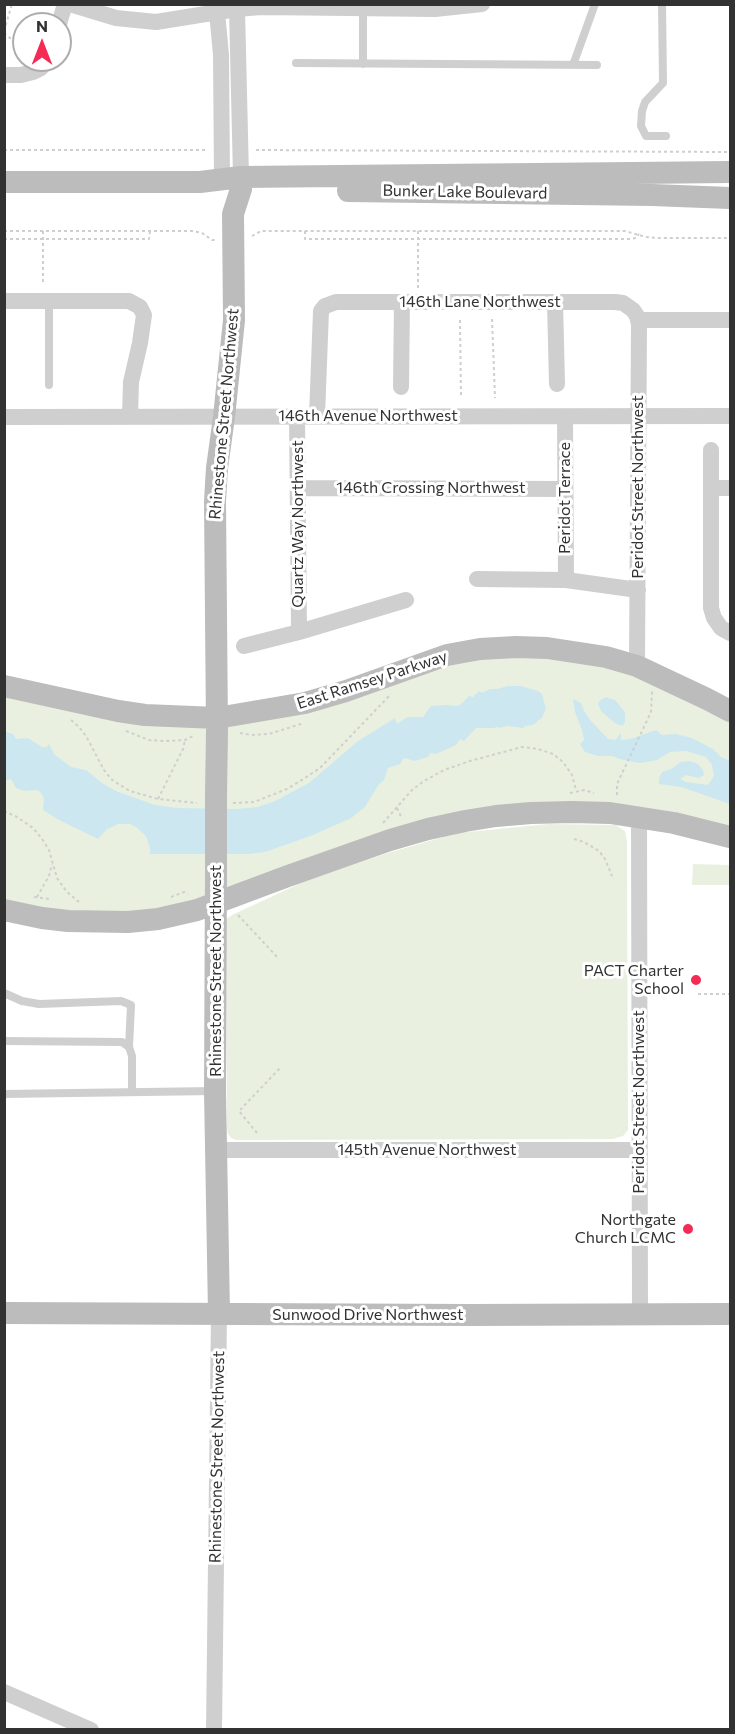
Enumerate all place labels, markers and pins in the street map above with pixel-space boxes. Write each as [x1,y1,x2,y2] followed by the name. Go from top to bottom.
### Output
[584,961,684,999] place label: PACT Charter School
[689,973,703,987] marker: PACT Charter School
[575,1210,676,1248] place label: Northgate Church LCMC
[681,1222,695,1236] marker: Northgate Church LCMC

